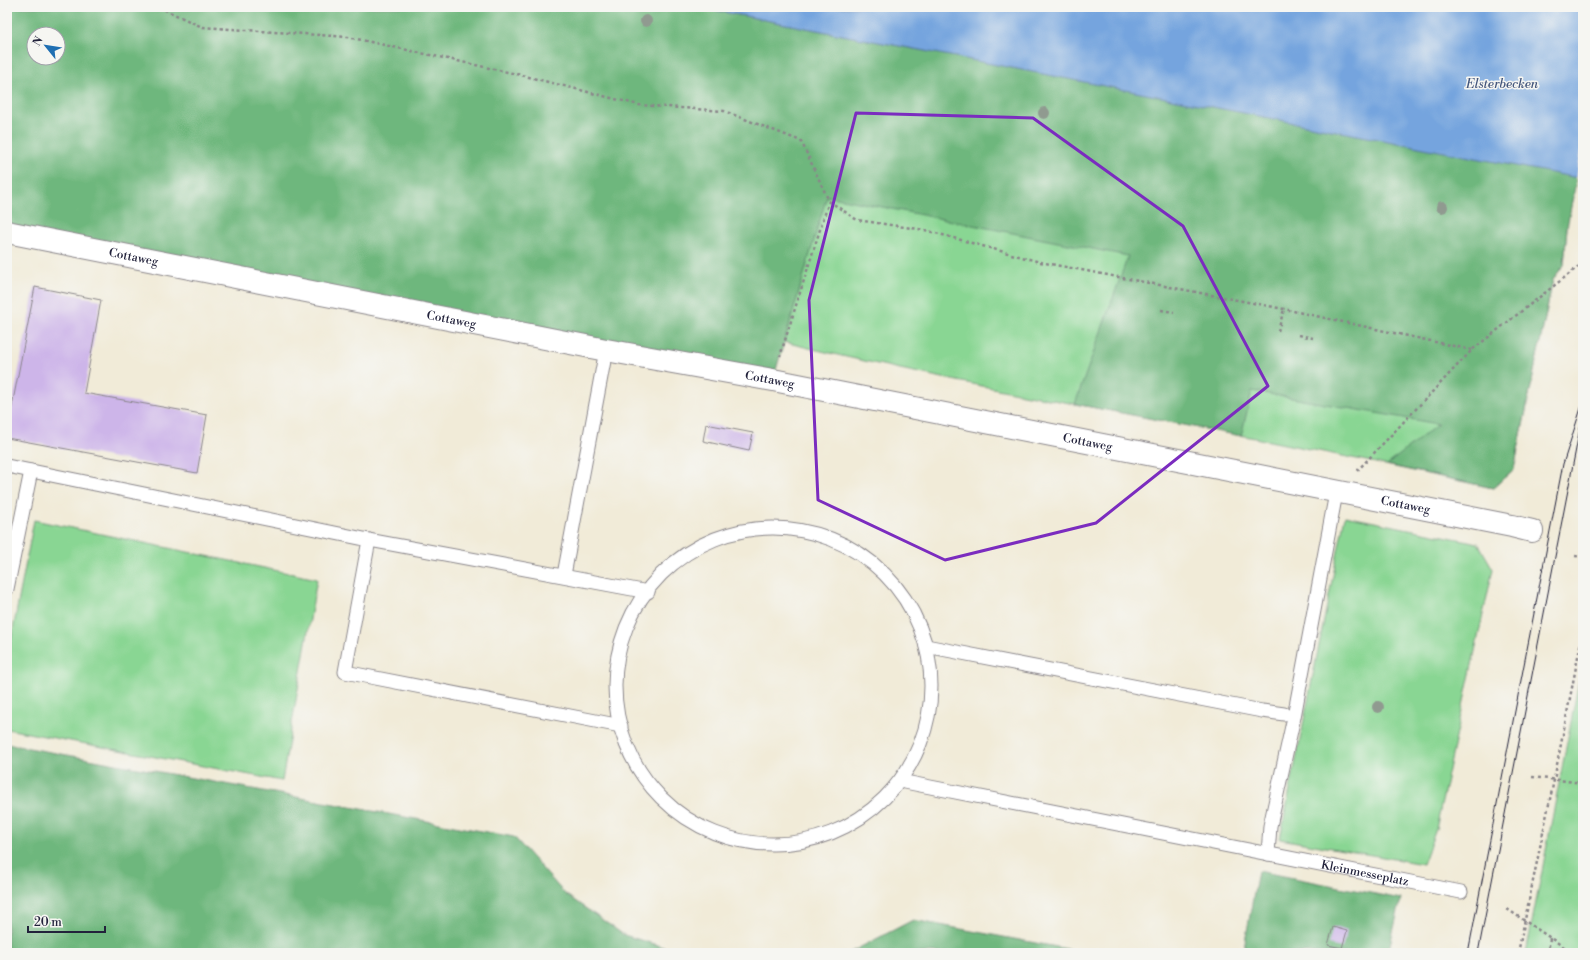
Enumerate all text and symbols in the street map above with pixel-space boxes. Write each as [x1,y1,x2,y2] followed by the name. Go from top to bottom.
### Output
[26,26,66,66] north arrow
[30,34,47,49] text: N
[1465,76,1539,92] water label: Elsterbecken
[108,245,160,269] street label: Cottaweg
[425,307,478,332] street label: Cottaweg
[744,368,797,392] street label: Cottaweg
[1062,430,1115,455] street label: Cottaweg
[1380,493,1432,517] street label: Cottaweg
[1320,857,1410,889] street label: Kleinmesseplatz
[28,908,105,934] scale bar
[34,915,62,930] text: 20 m

